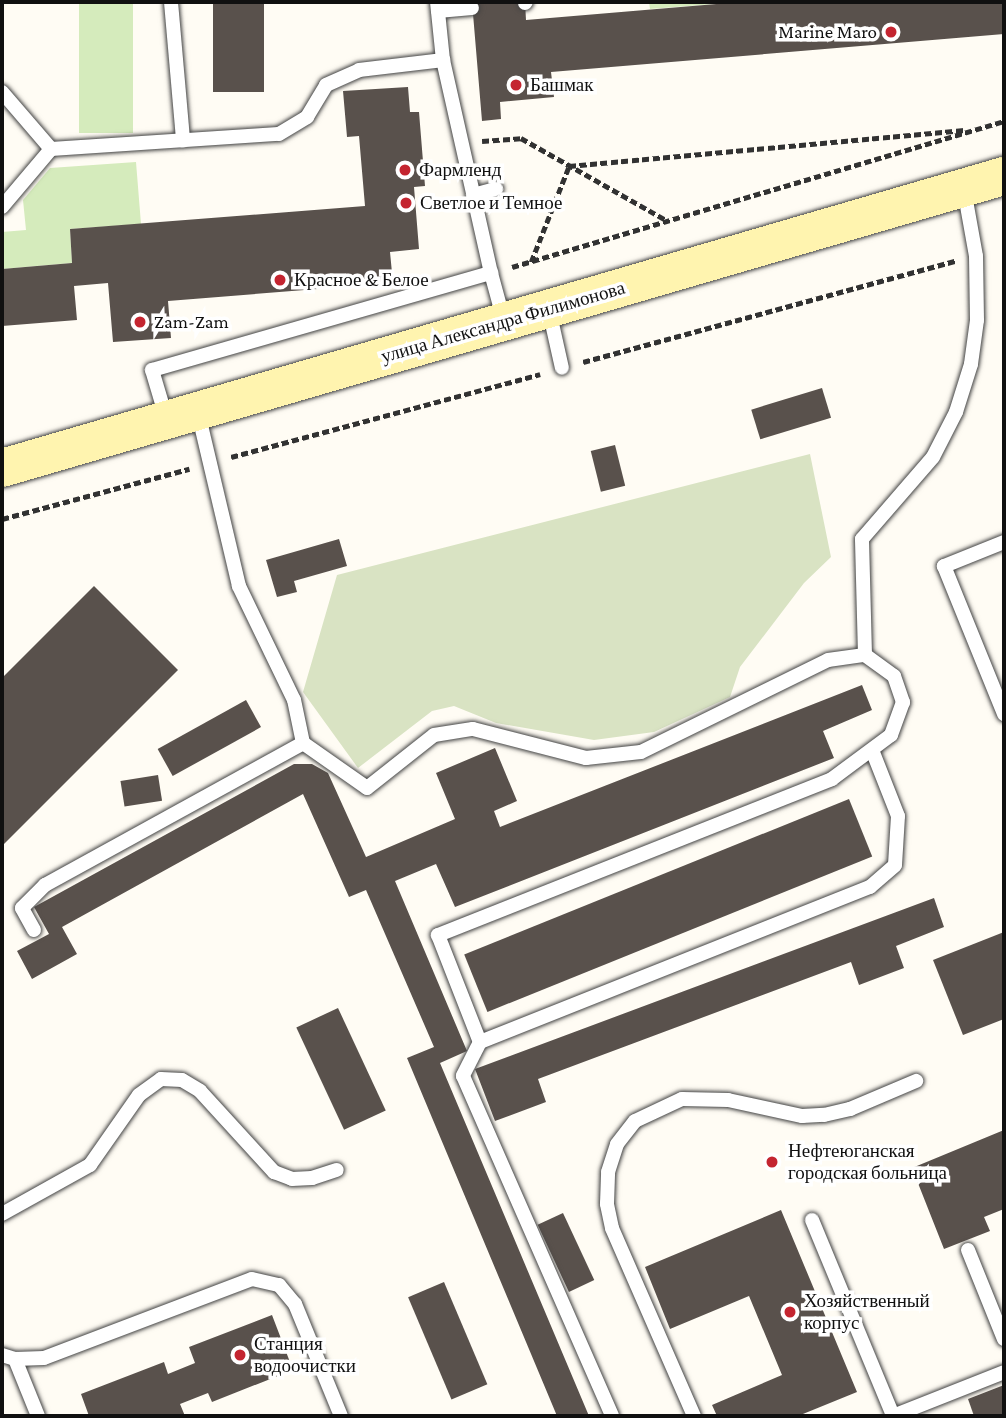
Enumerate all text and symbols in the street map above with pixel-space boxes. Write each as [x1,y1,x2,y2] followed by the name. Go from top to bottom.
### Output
[778,21,877,43] place label: Marine Maro
[883,24,899,40] marker: Marine Maro
[530,74,594,96] place label: Башмак
[508,77,524,93] marker: Башмак
[419,159,501,181] place label: Фармленд
[397,162,413,178] marker: Фармленд
[420,192,562,214] place label: Светлое и Темное
[398,195,414,211] marker: Светлое и Темное
[294,269,429,291] place label: Красное & Белое
[272,272,288,288] marker: Красное & Белое
[379,276,627,368] street label: улица Александра Филимонова
[154,311,229,333] place label: Zam-Zam
[132,314,148,330] marker: Zam-Zam
[788,1140,947,1184] place label: Нефтеюганская городская больница
[762,1152,782,1172] marker: Нефтеюганская городская больница
[804,1290,930,1334] place label: Хозяйственный корпус
[782,1304,798,1320] marker: Хозяйственный корпус
[254,1333,356,1377] place label: Станция водоочистки
[232,1347,248,1363] marker: Станция водоочистки

